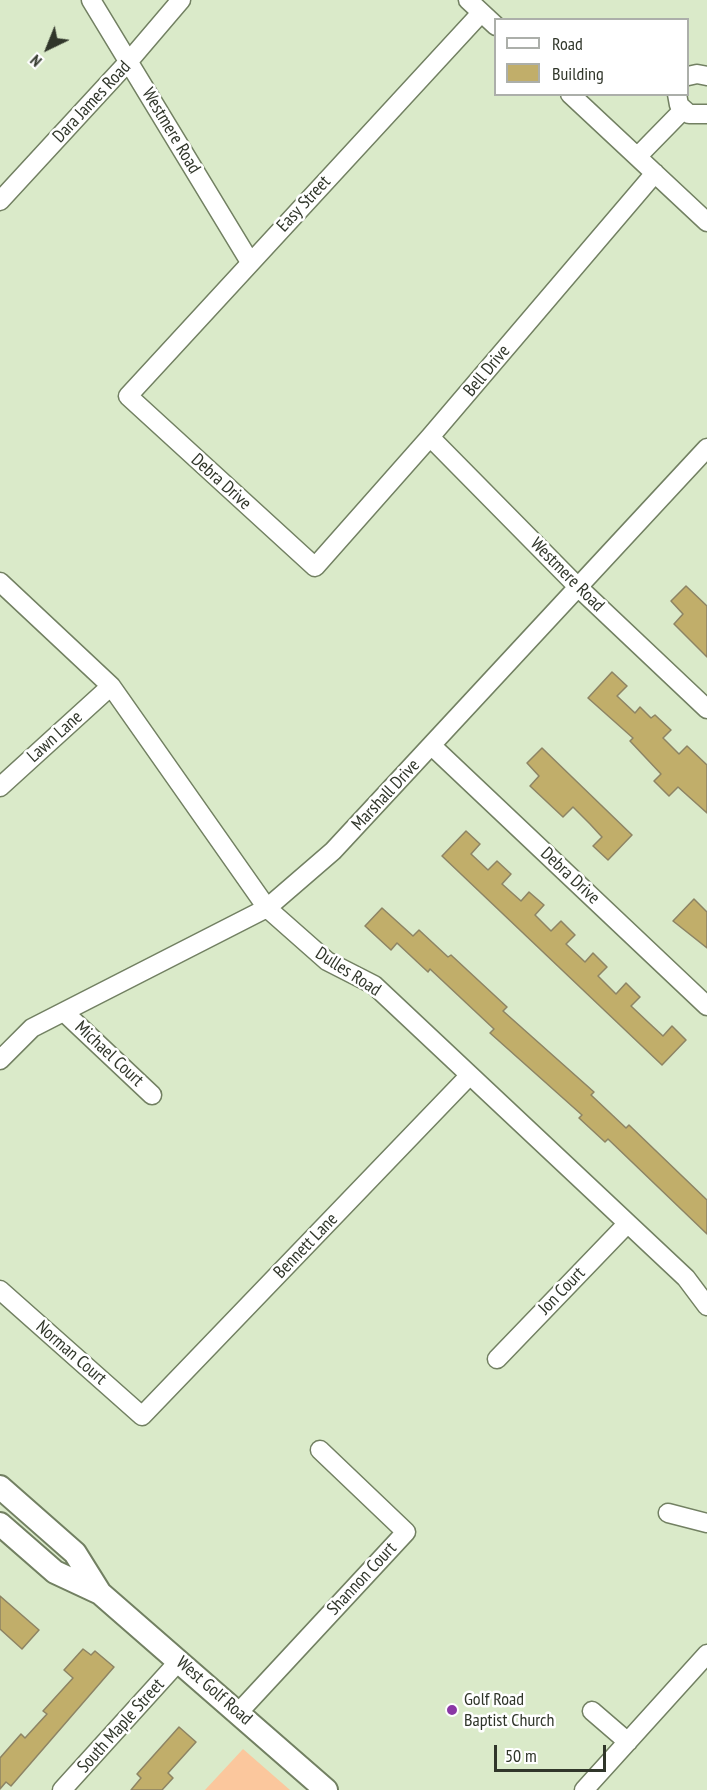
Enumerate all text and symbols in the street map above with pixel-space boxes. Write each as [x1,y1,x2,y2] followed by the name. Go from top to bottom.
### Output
[18,18,78,78] north arrow
[494,18,689,96] legend
[552,32,583,55] text: Road
[26,51,46,71] text: N
[49,57,135,147] street label: Dara James Road
[552,62,604,85] text: Building
[137,84,205,178] street label: Westmere Road
[273,171,335,237] street label: Easy Street
[459,341,515,401] street label: Bell Drive
[187,449,255,515] street label: Debra Drive
[525,533,609,617] street label: Westmere Road
[23,707,87,767] street label: Lawn Lane
[348,755,424,835] street label: Marshall Drive
[536,843,604,909] street label: Debra Drive
[311,943,385,1001] street label: Dulles Road
[70,1017,148,1091] street label: Michael Court
[270,1209,342,1283] street label: Bennett Lane
[534,1263,590,1319] street label: Jon Court
[31,1316,111,1390] street label: Norman Court
[323,1538,401,1620] street label: Shannon Court
[172,1652,256,1730] street label: West Golf Road
[73,1674,169,1778] street label: South Maple Street
[464,1689,554,1732] place label: Golf Road Baptist Church
[445,1703,459,1717] marker: Golf Road Baptist Church
[497,1733,610,1771] scale bar
[505,1744,537,1767] text: 50 m

